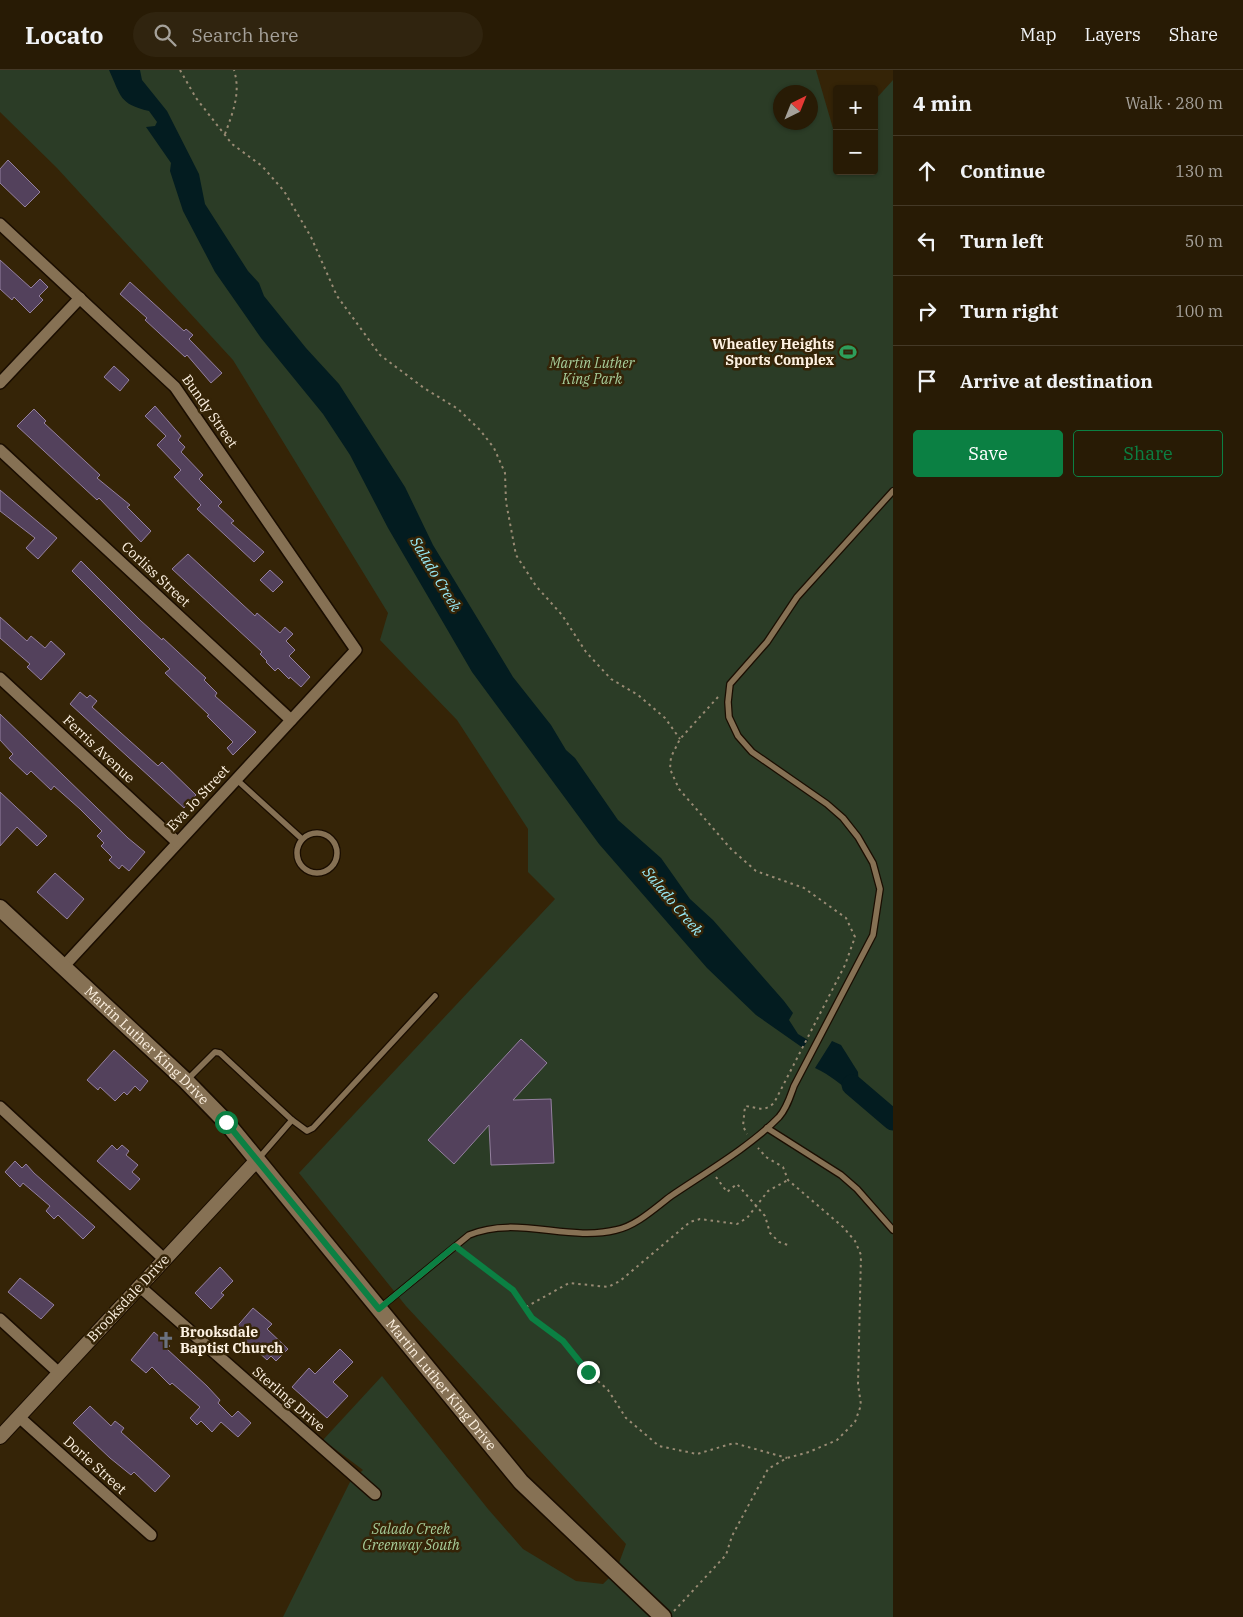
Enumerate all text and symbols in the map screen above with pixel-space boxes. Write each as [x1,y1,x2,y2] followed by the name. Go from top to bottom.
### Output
[133,12,483,57] search box
[25,19,103,51] text: Locato
[151,21,179,49] icon: search
[191,23,299,47] text: Search here
[1020,23,1057,46] text: Map
[1085,23,1141,46] text: Layers
[1169,23,1218,46] text: Share
[773,85,818,130] north arrow
[833,85,878,175] map controls
[833,85,878,130] button: +
[913,89,972,117] text: 4 min
[1125,93,1223,113] text: Walk · 280 m
[833,130,878,175] button: −
[913,157,941,185] icon: ahead
[960,159,1045,183] text: Continue
[1175,161,1223,181] text: 130 m
[913,227,941,255] icon: left
[960,229,1043,253] text: Turn left
[1185,231,1223,251] text: 50 m
[913,297,941,325] icon: right
[960,299,1058,323] text: Turn right
[1175,301,1223,321] text: 100 m
[712,335,835,369] place label: Wheatley Heights Sports Complex
[838,342,858,362] sports icon: Wheatley Heights Sports Complex
[548,354,635,388] park label: Martin Luther King Park
[913,367,941,395] icon: arrive
[960,369,1153,393] text: Arrive at destination
[178,371,242,451] street label: Bundy Street
[913,430,1063,477] button: Save
[1073,430,1223,477] button: Share
[406,532,466,615] water label: Salado Creek
[118,537,194,611] street label: Corliss Street
[59,711,139,787] street label: Ferris Avenue
[163,761,233,835] street label: Eva Jo Street
[638,862,707,939] water label: Salado Creek
[81,982,213,1108] street label: Martin Luther King Drive
[215,1111,238,1134] route start
[83,1251,173,1345] street label: Brooksdale Drive
[382,1315,501,1454] street label: Martin Luther King Drive
[180,1323,283,1357] place label: Brooksdale Baptist Church
[156,1330,176,1350] church icon: Brooksdale Baptist Church
[577,1361,600,1384] route end
[249,1362,329,1436] street label: Sterling Drive
[60,1432,130,1498] street label: Dorie Street
[362,1520,460,1554] park label: Salado Creek Greenway South

